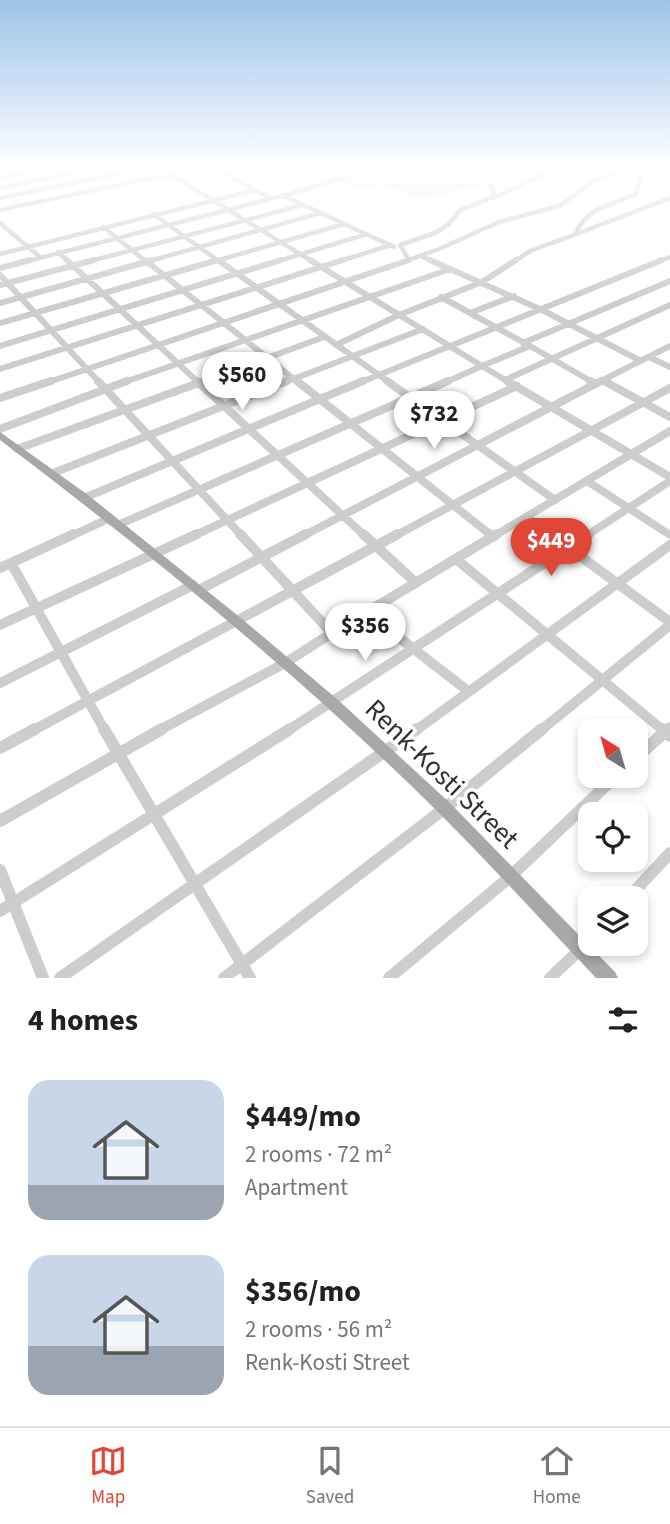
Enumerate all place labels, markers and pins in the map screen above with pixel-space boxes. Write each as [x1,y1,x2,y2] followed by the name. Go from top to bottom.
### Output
[201,352,283,412] pin: $560
[393,392,475,451] pin: $732
[510,518,592,578] pin: $449
[324,604,406,663] pin: $356

